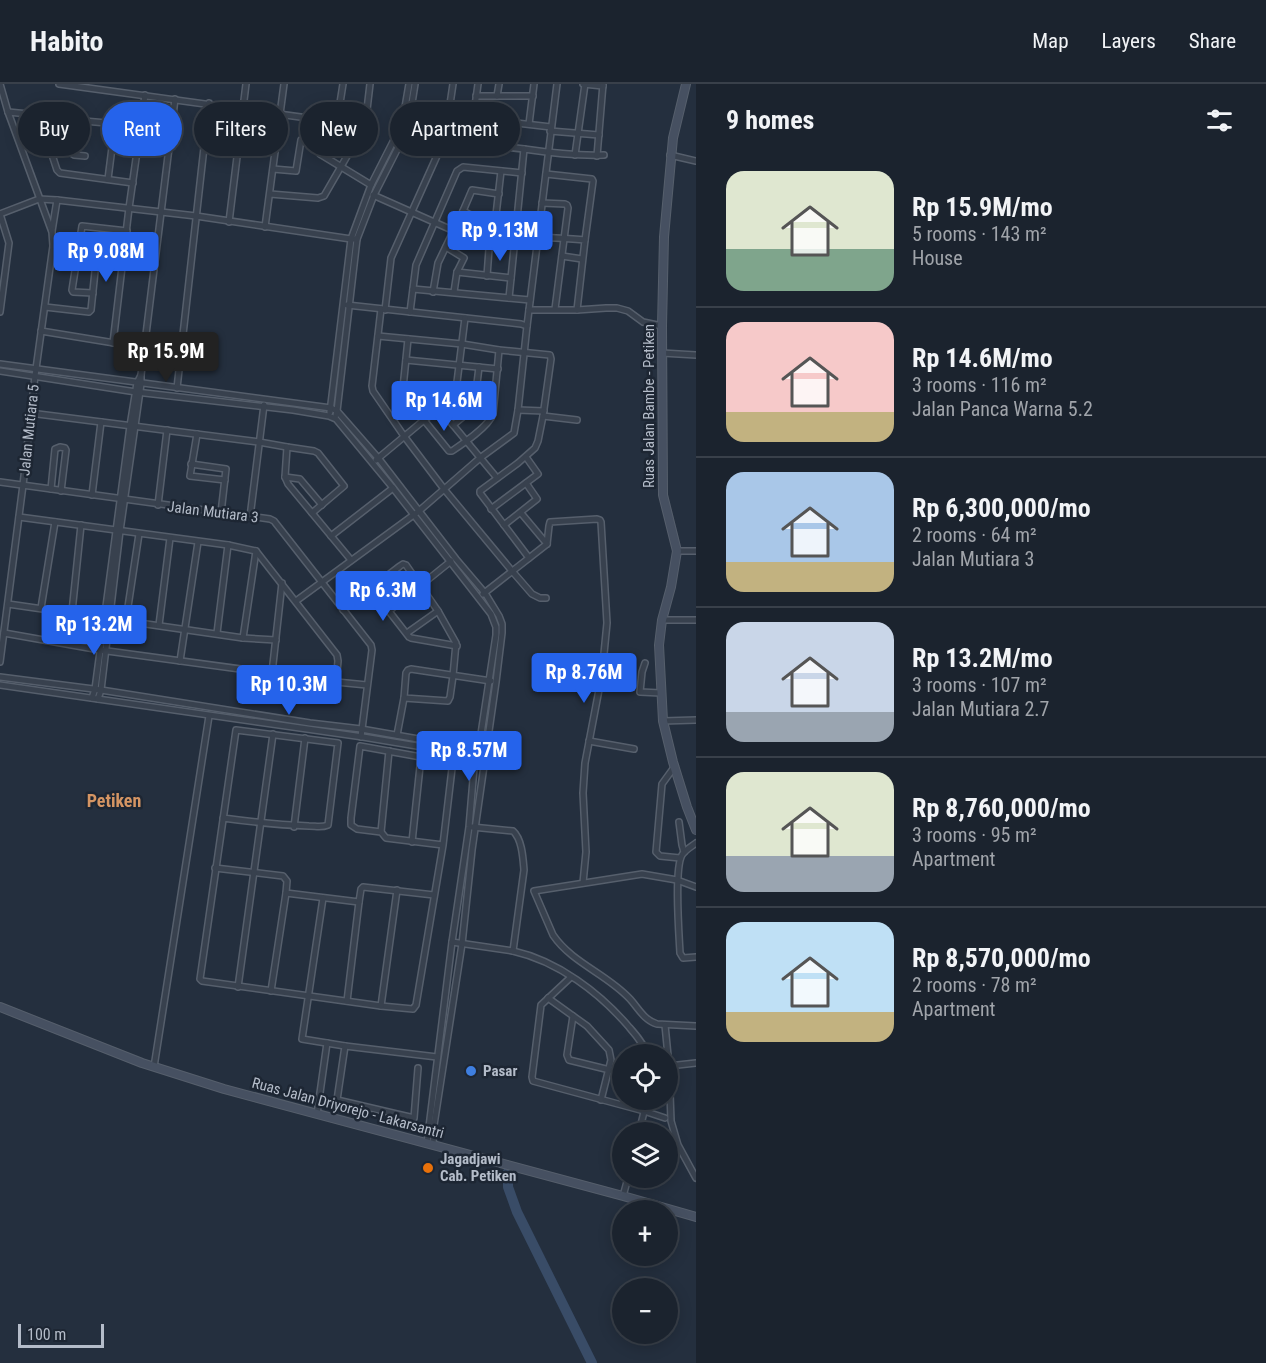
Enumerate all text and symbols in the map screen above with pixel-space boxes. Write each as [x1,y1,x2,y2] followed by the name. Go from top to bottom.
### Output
[30,25,103,58] text: Habito
[1032,29,1069,53] text: Map
[1102,29,1156,53] text: Layers
[1189,29,1236,53] text: Share
[18,102,90,156] chip: Buy
[102,102,182,156] chip: Rent
[194,102,288,156] chip: Filters
[300,102,378,156] chip: New
[390,102,520,156] chip: Apartment
[1203,104,1236,137] icon: filters
[726,105,814,135] text: 9 homes
[912,192,1053,222] text: Rp 15.9M/mo
[774,195,846,267] icon: home
[438,211,562,262] pin: Rp 9.13M
[462,218,538,242] text: Rp 9.13M
[912,222,1047,246] text: 5 rooms · 143 m²
[44,232,168,283] pin: Rp 9.08M
[68,239,144,263] text: Rp 9.08M
[912,246,963,270] text: House
[640,324,658,488] street label: Ruas Jalan Bambe - Petiken
[104,332,228,383] pin: Rp 15.9M
[128,339,204,363] text: Rp 15.9M
[912,343,1053,373] text: Rp 14.6M/mo
[774,346,846,418] icon: home
[912,373,1047,397] text: 3 rooms · 116 m²
[382,381,506,432] pin: Rp 14.6M
[15,383,43,477] street label: Jalan Mutiara 5
[406,388,482,412] text: Rp 14.6M
[912,397,1093,421] text: Jalan Panca Warna 5.2
[912,493,1091,523] text: Rp 6,300,000/mo
[774,496,846,568] icon: home
[166,497,260,527] street label: Jalan Mutiara 3
[912,523,1037,547] text: 2 rooms · 64 m²
[912,547,1034,571] text: Jalan Mutiara 3
[328,571,438,622] pin: Rp 6.3M
[350,578,416,602] text: Rp 6.3M
[32,605,156,656] pin: Rp 13.2M
[56,612,132,636] text: Rp 13.2M
[912,643,1053,673] text: Rp 13.2M/mo
[774,646,846,718] icon: home
[522,653,646,704] pin: Rp 8.76M
[546,660,622,684] text: Rp 8.76M
[227,665,351,716] pin: Rp 10.3M
[251,672,327,696] text: Rp 10.3M
[912,673,1047,697] text: 3 rooms · 107 m²
[912,697,1049,721] text: Jalan Mutiara 2.7
[407,731,531,782] pin: Rp 8.57M
[431,738,507,762] text: Rp 8.57M
[87,790,141,811] district label: Petiken
[912,793,1091,823] text: Rp 8,760,000/mo
[774,796,846,868] icon: home
[912,823,1037,847] text: 3 rooms · 95 m²
[912,847,996,871] text: Apartment
[912,943,1091,973] text: Rp 8,570,000/mo
[774,946,846,1018] icon: home
[912,973,1037,997] text: 2 rooms · 78 m²
[912,997,996,1021] text: Apartment
[612,1044,678,1344] map controls
[612,1044,678,1110] button: locate
[483,1062,517,1080] place label: Pasar
[464,1064,478,1078] marker: Pasar
[250,1074,446,1142] street label: Ruas Jalan Driyorejo - Lakarsantri
[612,1122,678,1188] button: layers
[440,1150,516,1185] place label: Jagadjawi Cab. Petiken
[421,1161,435,1175] marker: Jagadjawi Cab. Petiken
[612,1200,678,1266] button: +
[612,1278,678,1344] button: −
[18,1321,104,1348] scale bar
[27,1325,66,1344] text: 100 m

